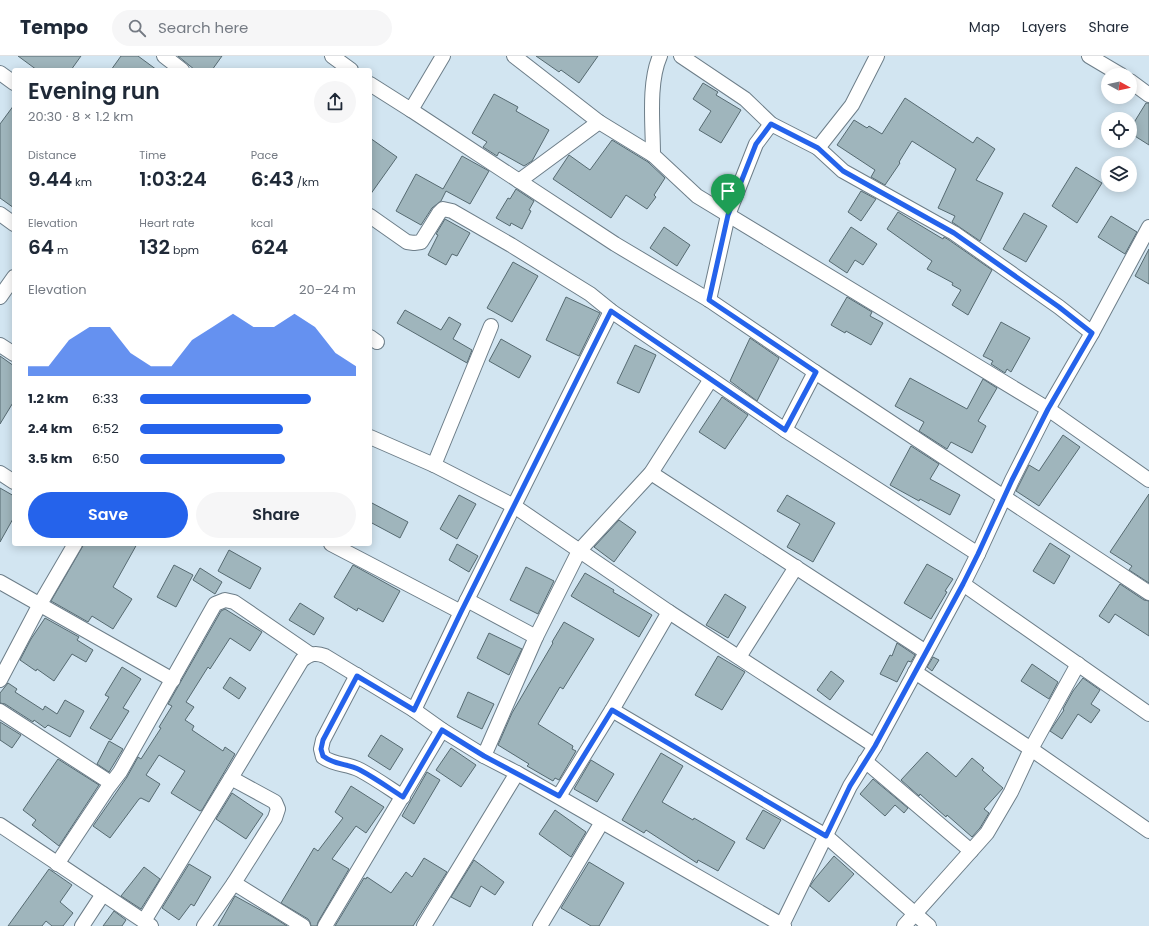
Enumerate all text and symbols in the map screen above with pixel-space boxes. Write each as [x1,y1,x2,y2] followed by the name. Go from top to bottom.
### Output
[112,10,392,46] search box
[20,14,88,41] text: Tempo
[126,17,148,39] icon: search
[158,17,248,38] text: Search here
[969,17,1000,37] text: Map
[1022,17,1066,37] text: Layers
[1088,17,1129,37] text: Share
[1101,68,1137,104] north arrow
[1101,68,1137,192] map controls
[28,76,160,107] text: Evening run
[314,81,356,123] button: share
[28,107,133,126] text: 20:30 · 8 × 1.2 km
[1101,112,1137,148] button: locate
[28,147,76,163] text: Distance
[139,147,166,163] text: Time
[251,147,278,163] text: Pace
[1101,156,1137,192] button: layers
[28,165,72,193] text: 9.44
[139,165,207,193] text: 1:03:24
[251,165,294,193] text: 6:43
[72,174,92,190] text: km
[294,174,319,190] text: /km
[711,174,745,215] pin
[717,180,739,202] icon: arrive
[28,215,78,231] text: Elevation
[139,215,195,231] text: Heart rate
[251,215,273,231] text: kcal
[28,233,54,261] text: 64
[139,233,170,261] text: 132
[251,233,288,261] text: 624
[54,242,68,258] text: m
[170,242,199,258] text: bpm
[28,280,87,299] text: Elevation
[299,280,356,299] text: 20–24 m
[28,389,69,408] text: 1.2 km
[92,389,118,408] text: 6:33
[28,419,72,438] text: 2.4 km
[92,419,119,438] text: 6:52
[28,449,73,468] text: 3.5 km
[92,449,119,468] text: 6:50
[28,492,188,538] button: Save
[196,492,356,538] button: Share

